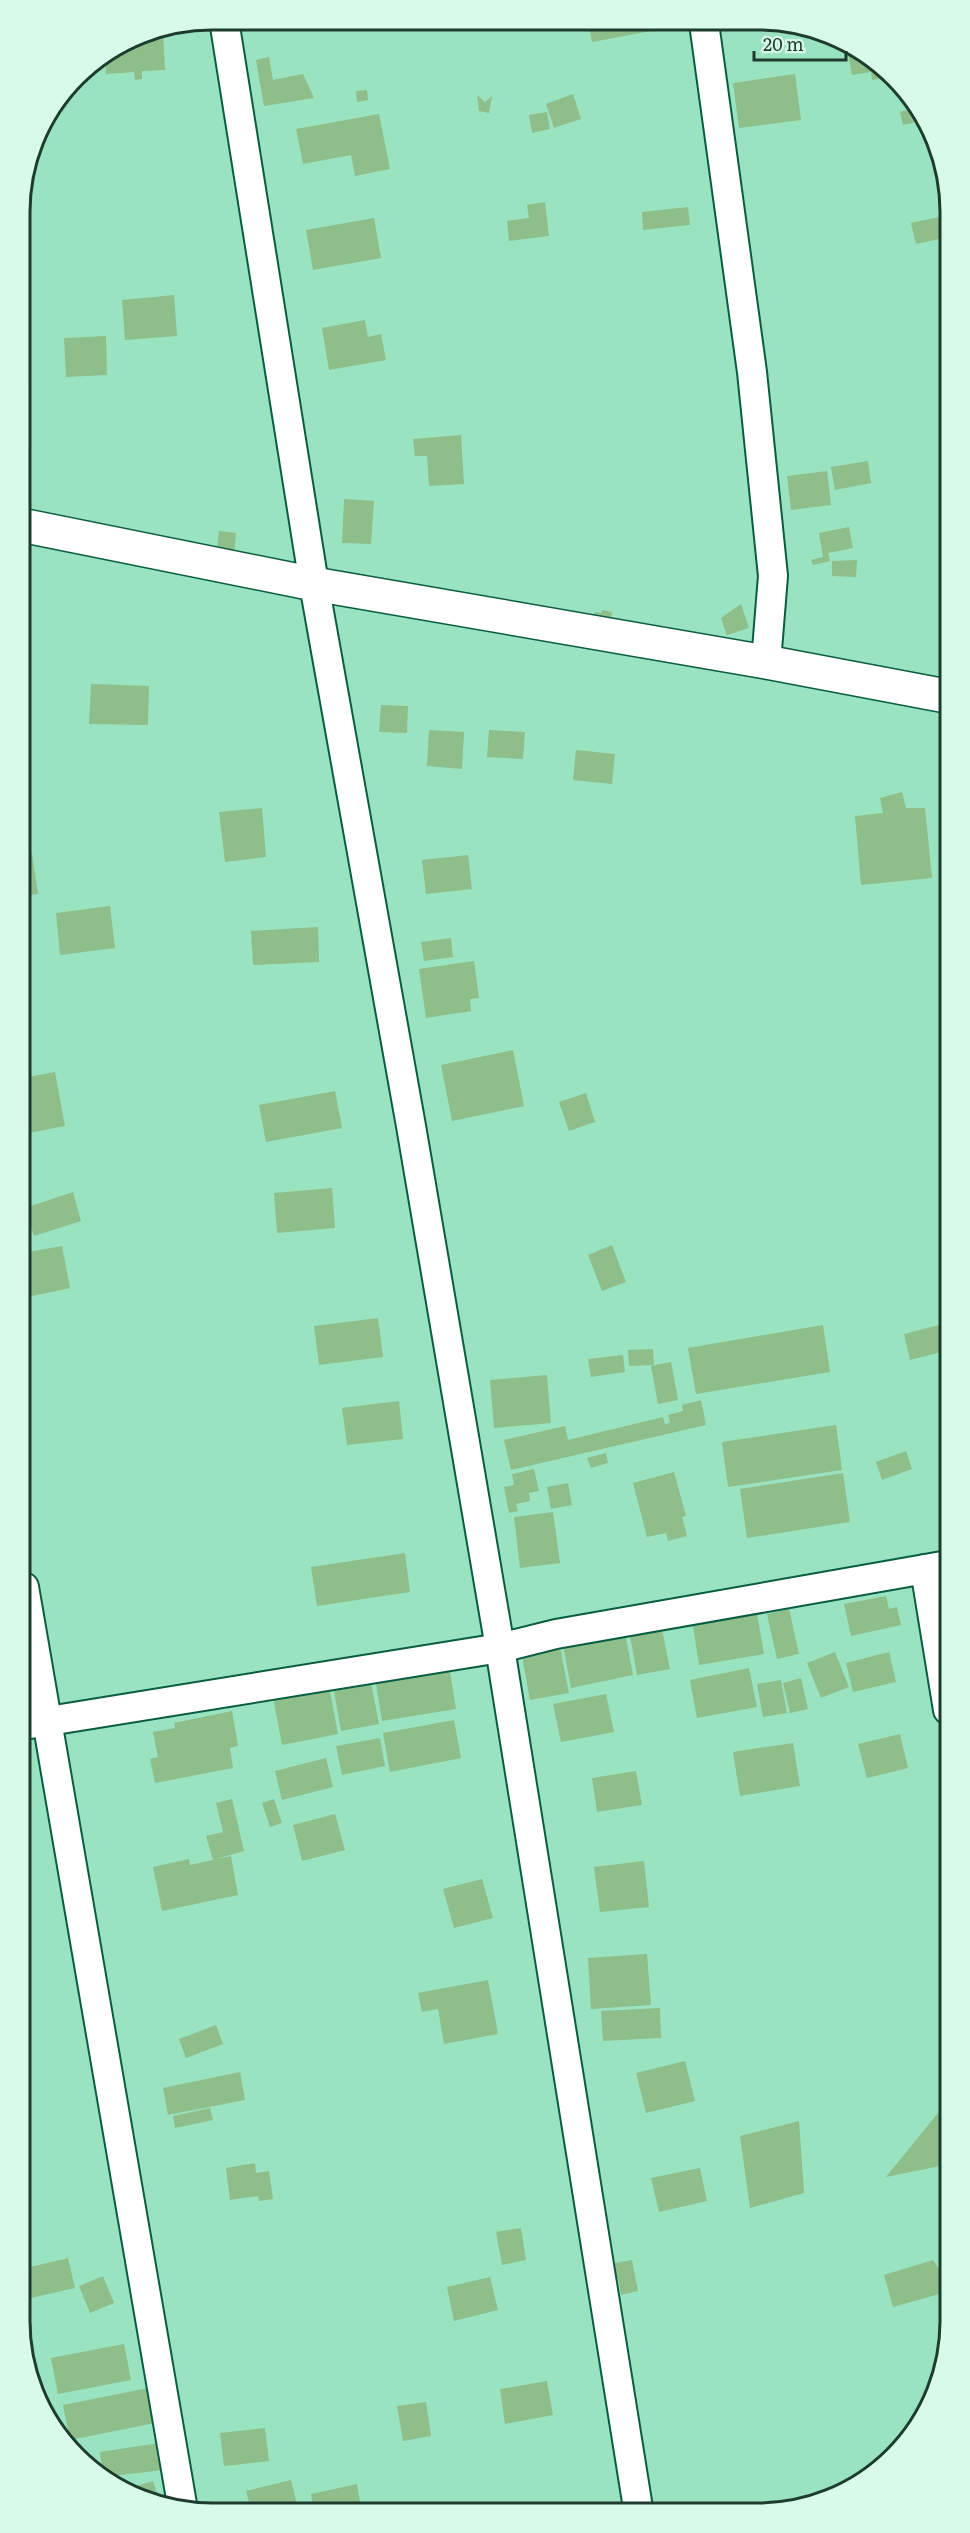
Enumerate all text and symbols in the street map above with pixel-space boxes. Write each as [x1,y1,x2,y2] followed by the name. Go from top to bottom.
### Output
[754,24,846,62] scale bar
[763,30,804,57] text: 20 m

